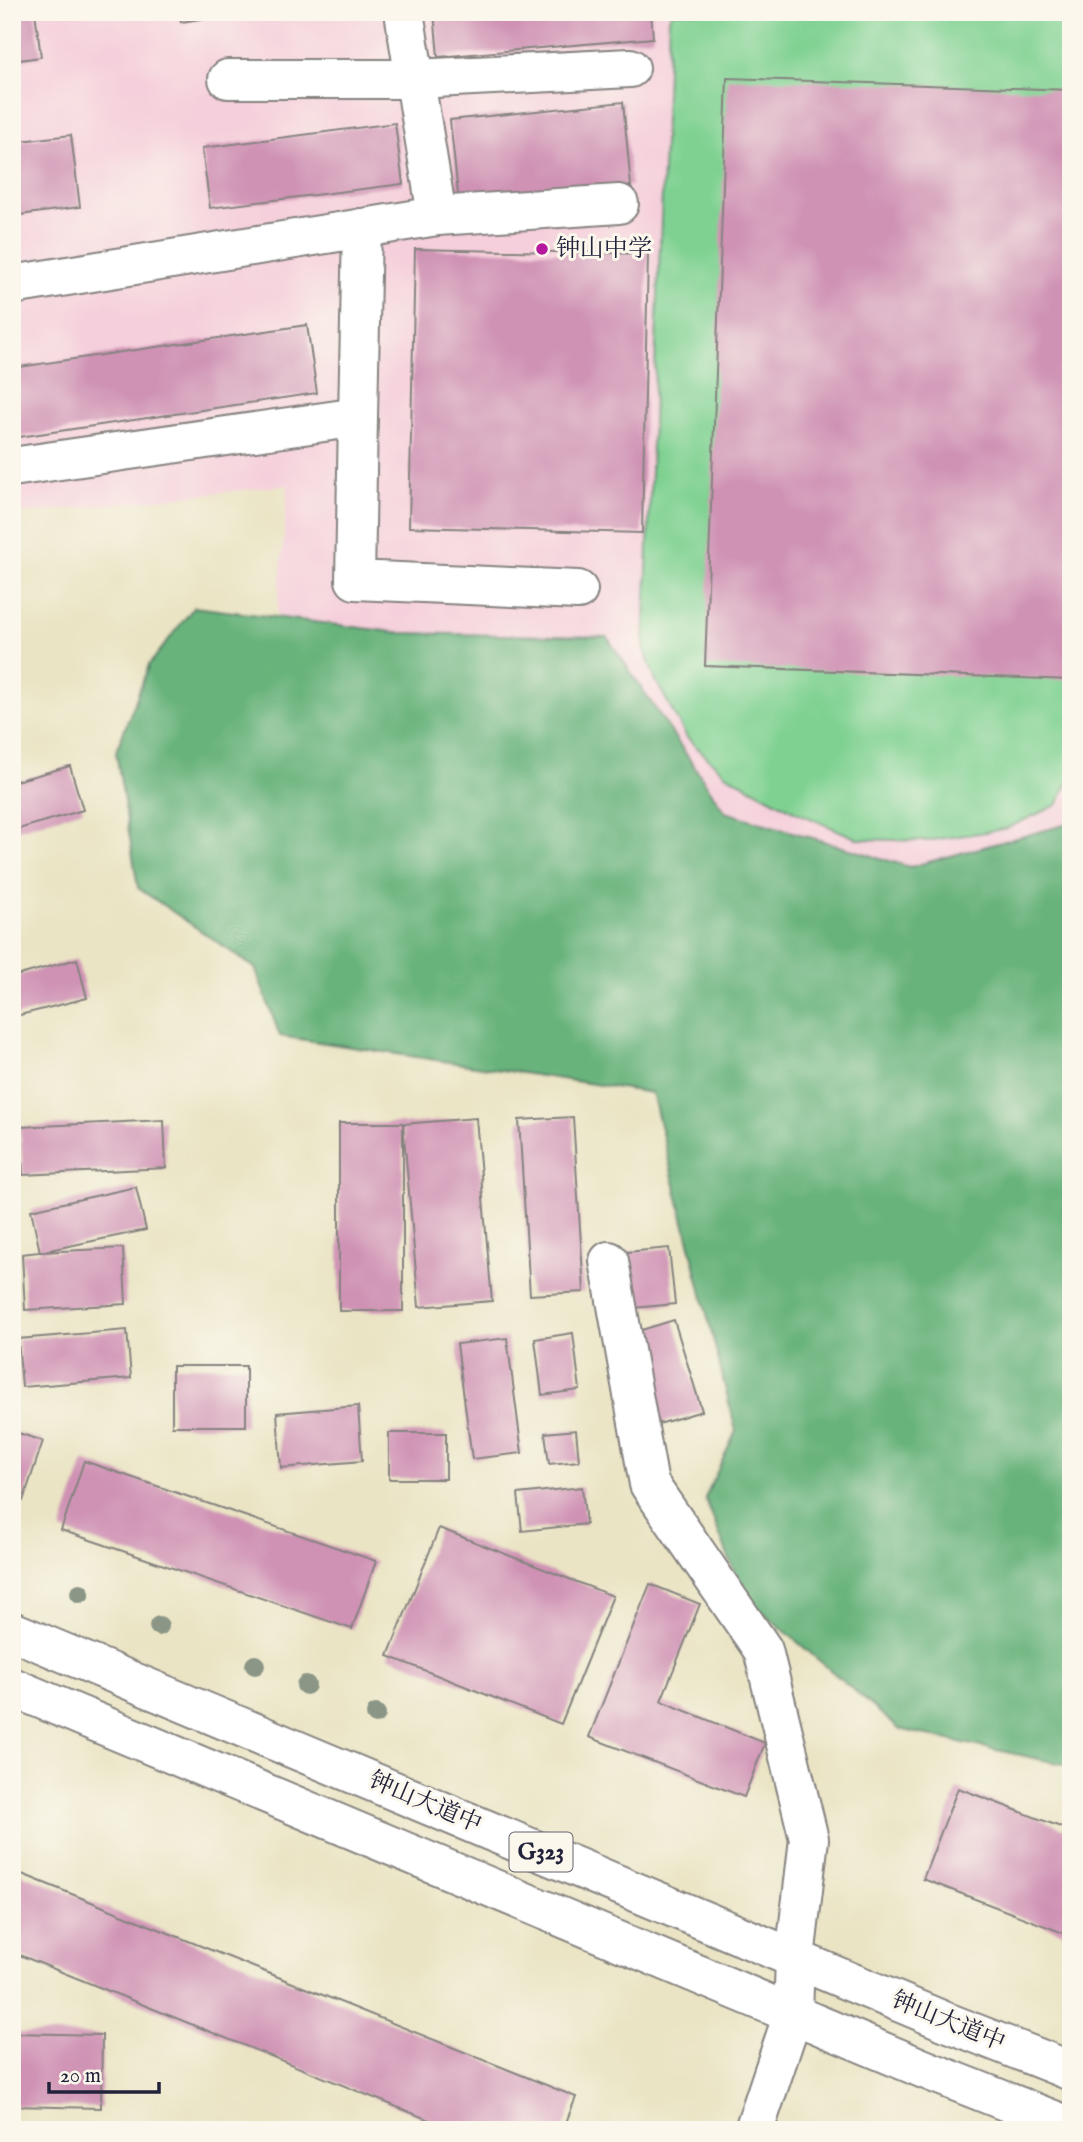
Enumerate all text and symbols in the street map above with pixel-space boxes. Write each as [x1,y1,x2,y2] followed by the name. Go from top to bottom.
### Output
[556,234,652,265] place label: 钟山中学
[534,241,550,257] marker: 钟山中学
[364,1765,486,1841] street label: 钟山大道中
[510,1832,572,1871] road number: G323
[887,1985,1009,2059] street label: 钟山大道中
[49,2051,159,2095] scale bar
[60,2063,101,2090] text: 20 m

